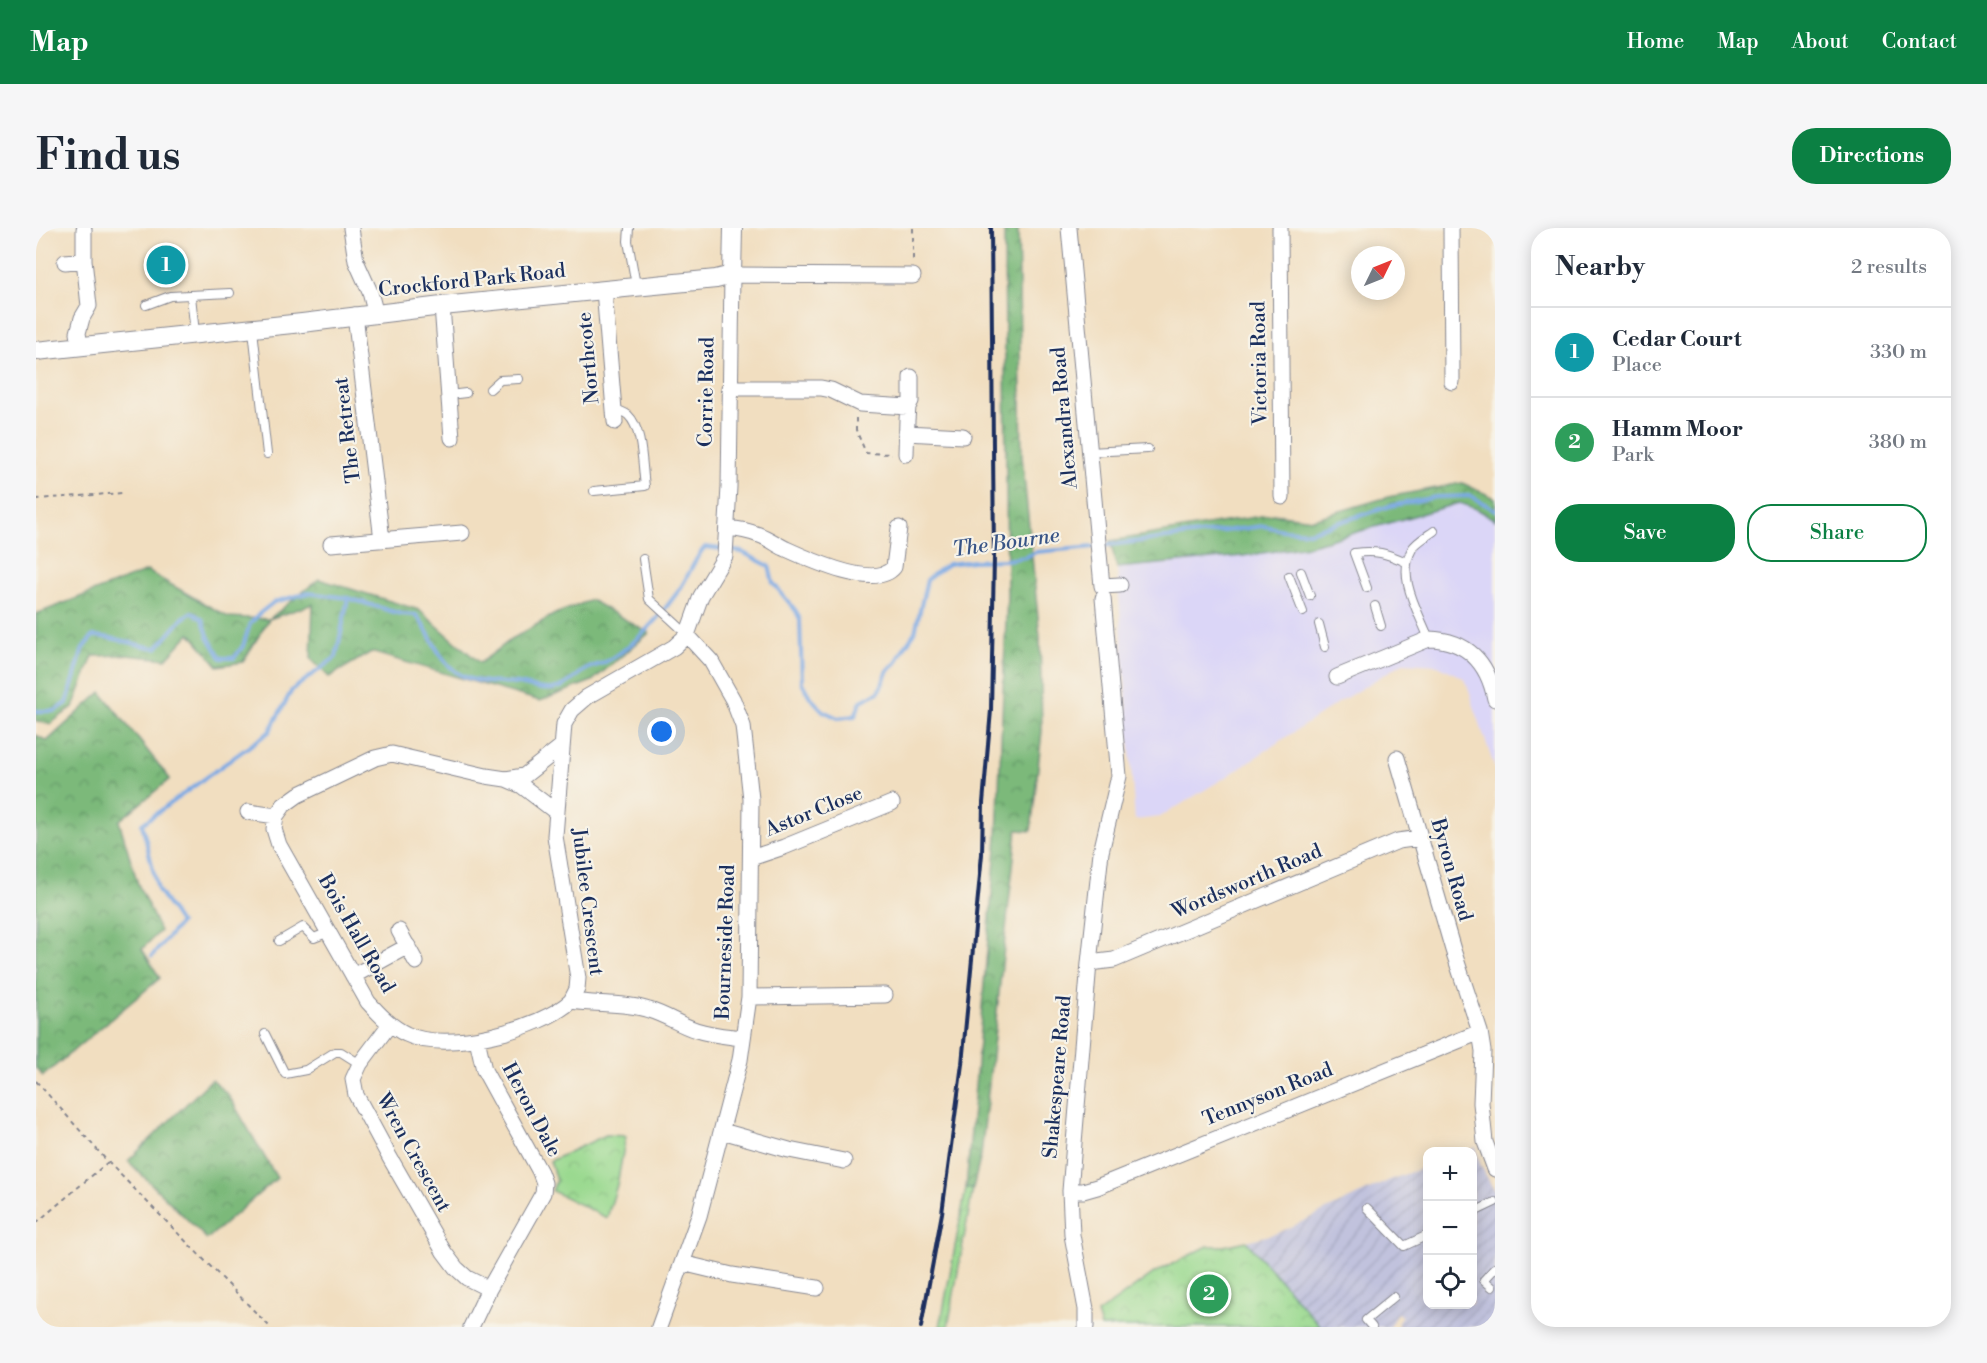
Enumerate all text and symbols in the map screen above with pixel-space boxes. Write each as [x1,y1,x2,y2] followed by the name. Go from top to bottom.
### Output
[30,25,89,60] text: Map
[1627,29,1684,55] text: Home
[1717,29,1759,55] text: Map
[1792,29,1849,55] text: About
[1882,29,1957,55] text: Contact
[1792,128,1951,184] button: Directions
[36,130,180,183] text: Find us
[146,243,186,288] pin: 1
[1351,246,1405,300] north arrow
[1555,251,1645,283] text: Nearby
[1851,255,1927,280] text: 2 results
[377,259,567,303] street label: Crockford Park Road
[1246,300,1274,426] street label: Victoria Road
[573,311,605,405] street label: Northcote
[1612,326,1741,353] text: Cedar Court
[694,336,720,447] street label: Corrie Road
[1570,340,1579,365] text: 1
[1870,340,1927,365] text: 330 m
[1046,345,1084,491] street label: Alexandra Road
[1612,353,1662,378] text: Place
[329,376,367,484] street label: The Retreat
[1612,416,1743,443] text: Hamm Moor
[1568,430,1581,455] text: 2
[1869,430,1927,455] text: 380 m
[1612,443,1654,468] text: Park
[1555,504,1735,562] button: Save
[1747,504,1927,562] button: Share
[951,523,1061,563] water label: The Bourne
[647,717,676,746] your location
[761,781,867,843] street label: Astor Close
[1424,815,1478,925] street label: Byron Road
[565,826,608,977] street label: Jubilee Crescent
[1167,839,1326,925] street label: Wordsworth Road
[711,863,741,1021] street label: Bourneside Road
[311,869,400,999] street label: Bois Hall Road
[1038,994,1078,1160] street label: Shakespeare Road
[1199,1057,1337,1132] street label: Tennyson Road
[496,1058,566,1162] street label: Heron Dale
[370,1088,456,1217] street label: Wren Crescent
[1423,1147,1477,1309] map controls
[1423,1147,1477,1201] button: +
[1423,1201,1477,1255] button: −
[1423,1255,1477,1309] button: locate
[1190,1272,1228,1316] pin: 2

